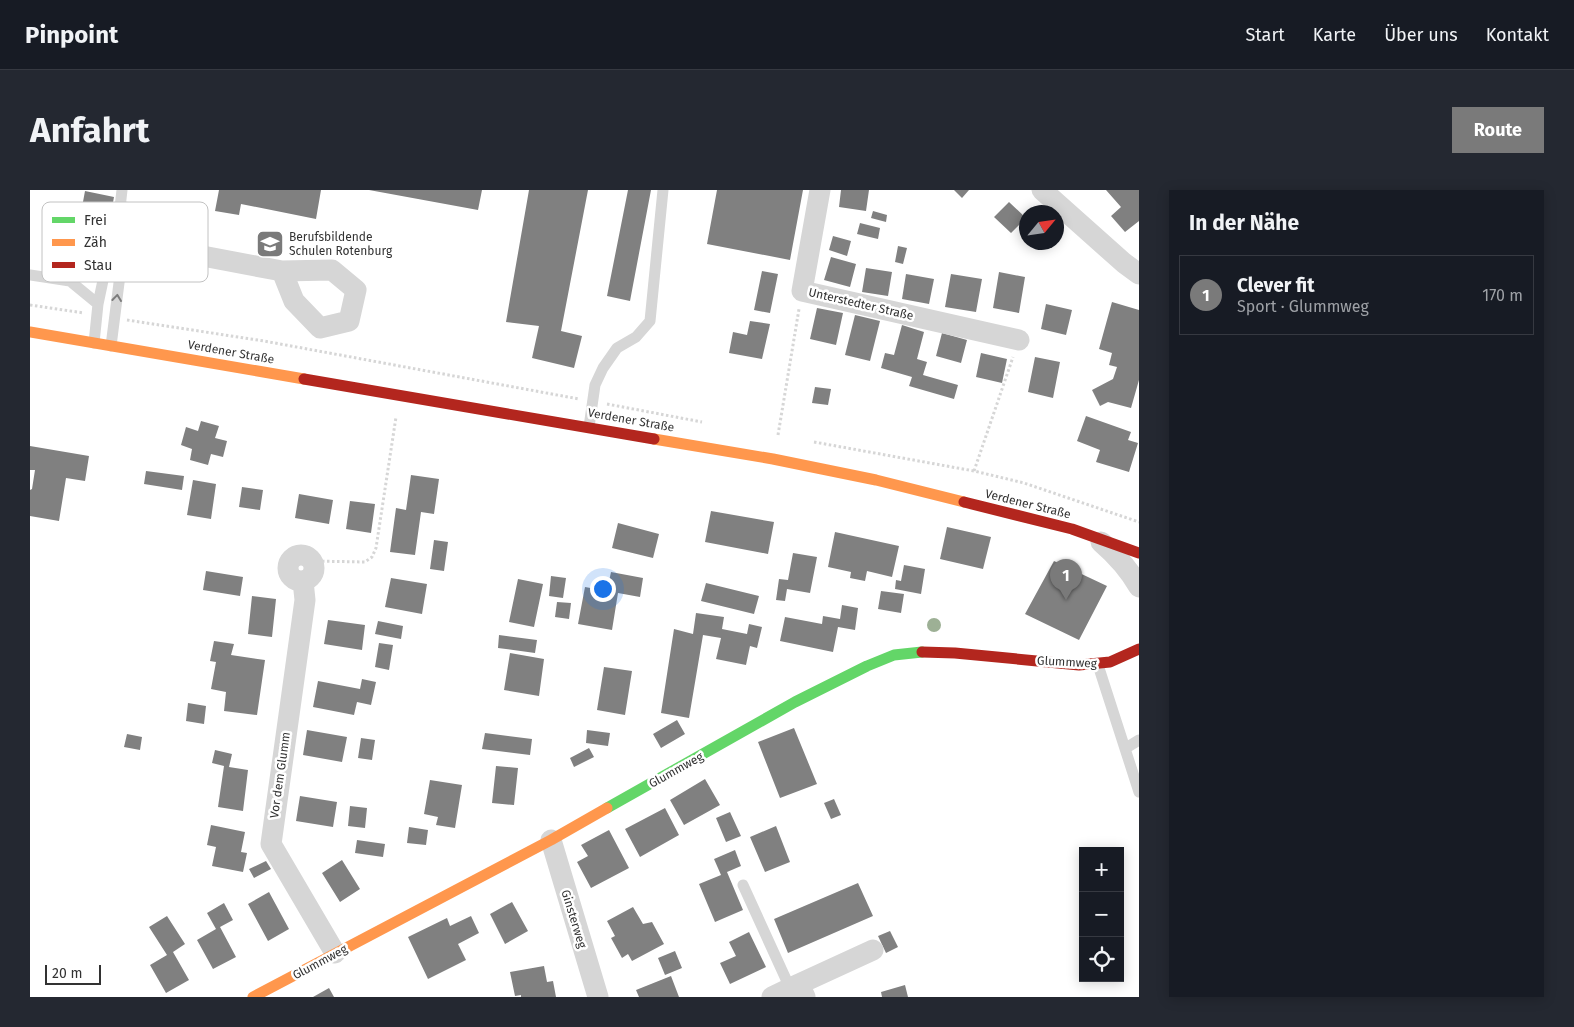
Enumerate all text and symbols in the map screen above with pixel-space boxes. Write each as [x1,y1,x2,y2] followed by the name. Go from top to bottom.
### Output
[25,21,118,49] text: Pinpoint
[1245,24,1285,46] text: Start
[1313,24,1356,46] text: Karte
[1384,24,1458,46] text: Über uns
[1486,24,1549,46] text: Kontakt
[1452,107,1544,153] button: Route
[30,109,149,151] text: Anfahrt
[42,202,208,282] legend
[1019,205,1064,250] north arrow
[1189,210,1299,236] text: In der Nähe
[84,212,107,229] text: Frei
[255,229,285,259] school or university icon: Berufsbildende Schulen Rotenburg
[289,230,393,258] place label: Berufsbildende Schulen Rotenburg
[84,234,107,251] text: Zäh
[84,257,112,274] text: Stau
[1237,274,1315,297] text: Clever fit
[807,285,915,323] street label: Unterstedter Straße
[1202,286,1210,305] text: 1
[1482,286,1523,305] text: 170 m
[111,294,122,302] one-way arrow
[1237,297,1369,316] text: Sport · Glummweg
[187,338,275,366] street label: Verdener Straße
[587,406,675,434] street label: Verdener Straße
[984,487,1072,521] street label: Verdener Straße
[1050,559,1082,600] pin: 1
[590,576,616,602] your location
[1037,653,1098,671] street label: Glummweg
[267,731,293,819] street label: Vor dem Glumm
[646,749,706,791] street label: Glummweg
[1079,847,1124,982] map controls
[1079,847,1124,892] button: +
[558,888,590,951] street label: Ginsterweg
[1079,892,1124,937] button: −
[1079,937,1124,982] button: locate
[290,941,350,982] street label: Glummweg
[45,962,101,985] scale bar
[52,965,82,982] text: 20 m

